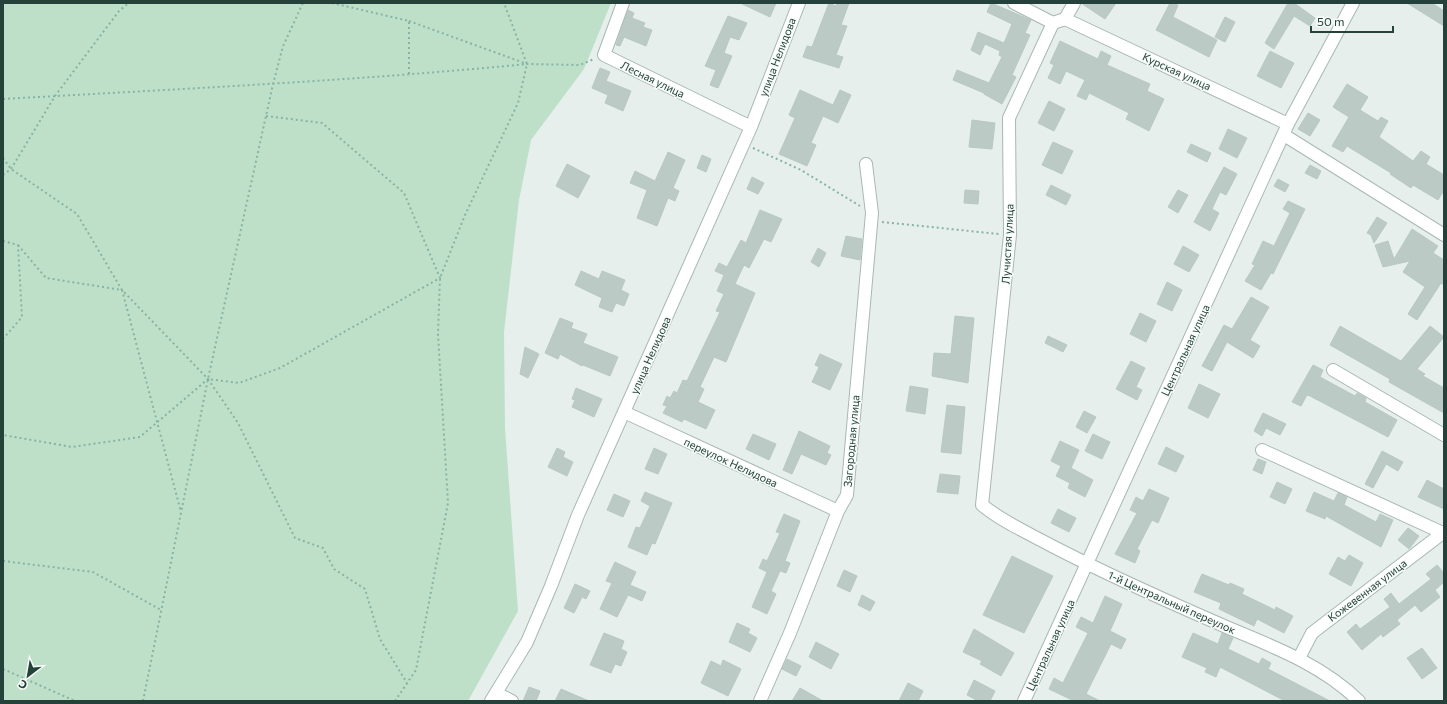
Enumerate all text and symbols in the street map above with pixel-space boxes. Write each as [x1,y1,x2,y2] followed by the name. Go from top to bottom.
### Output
[1311,8,1393,34] scale bar
[1317,14,1345,28] text: 50 m
[756,16,798,98] street label: улица Нелидова
[1141,49,1213,93] street label: Курская улица
[619,58,687,100] street label: Лесная улица
[998,204,1016,284] street label: Лучистая улица
[1158,302,1212,398] street label: Центральная улица
[627,314,673,396] street label: улица Нелидова
[840,394,862,488] street label: Загородная улица
[682,435,780,489] street label: переулок Нелидова
[1325,556,1409,624] street label: Кожевенная улица
[1106,568,1238,636] street label: 1-й Центральный переулок
[1023,597,1077,693] street label: Центральная улица
[8,656,48,696] north arrow
[16,677,29,693] text: С

